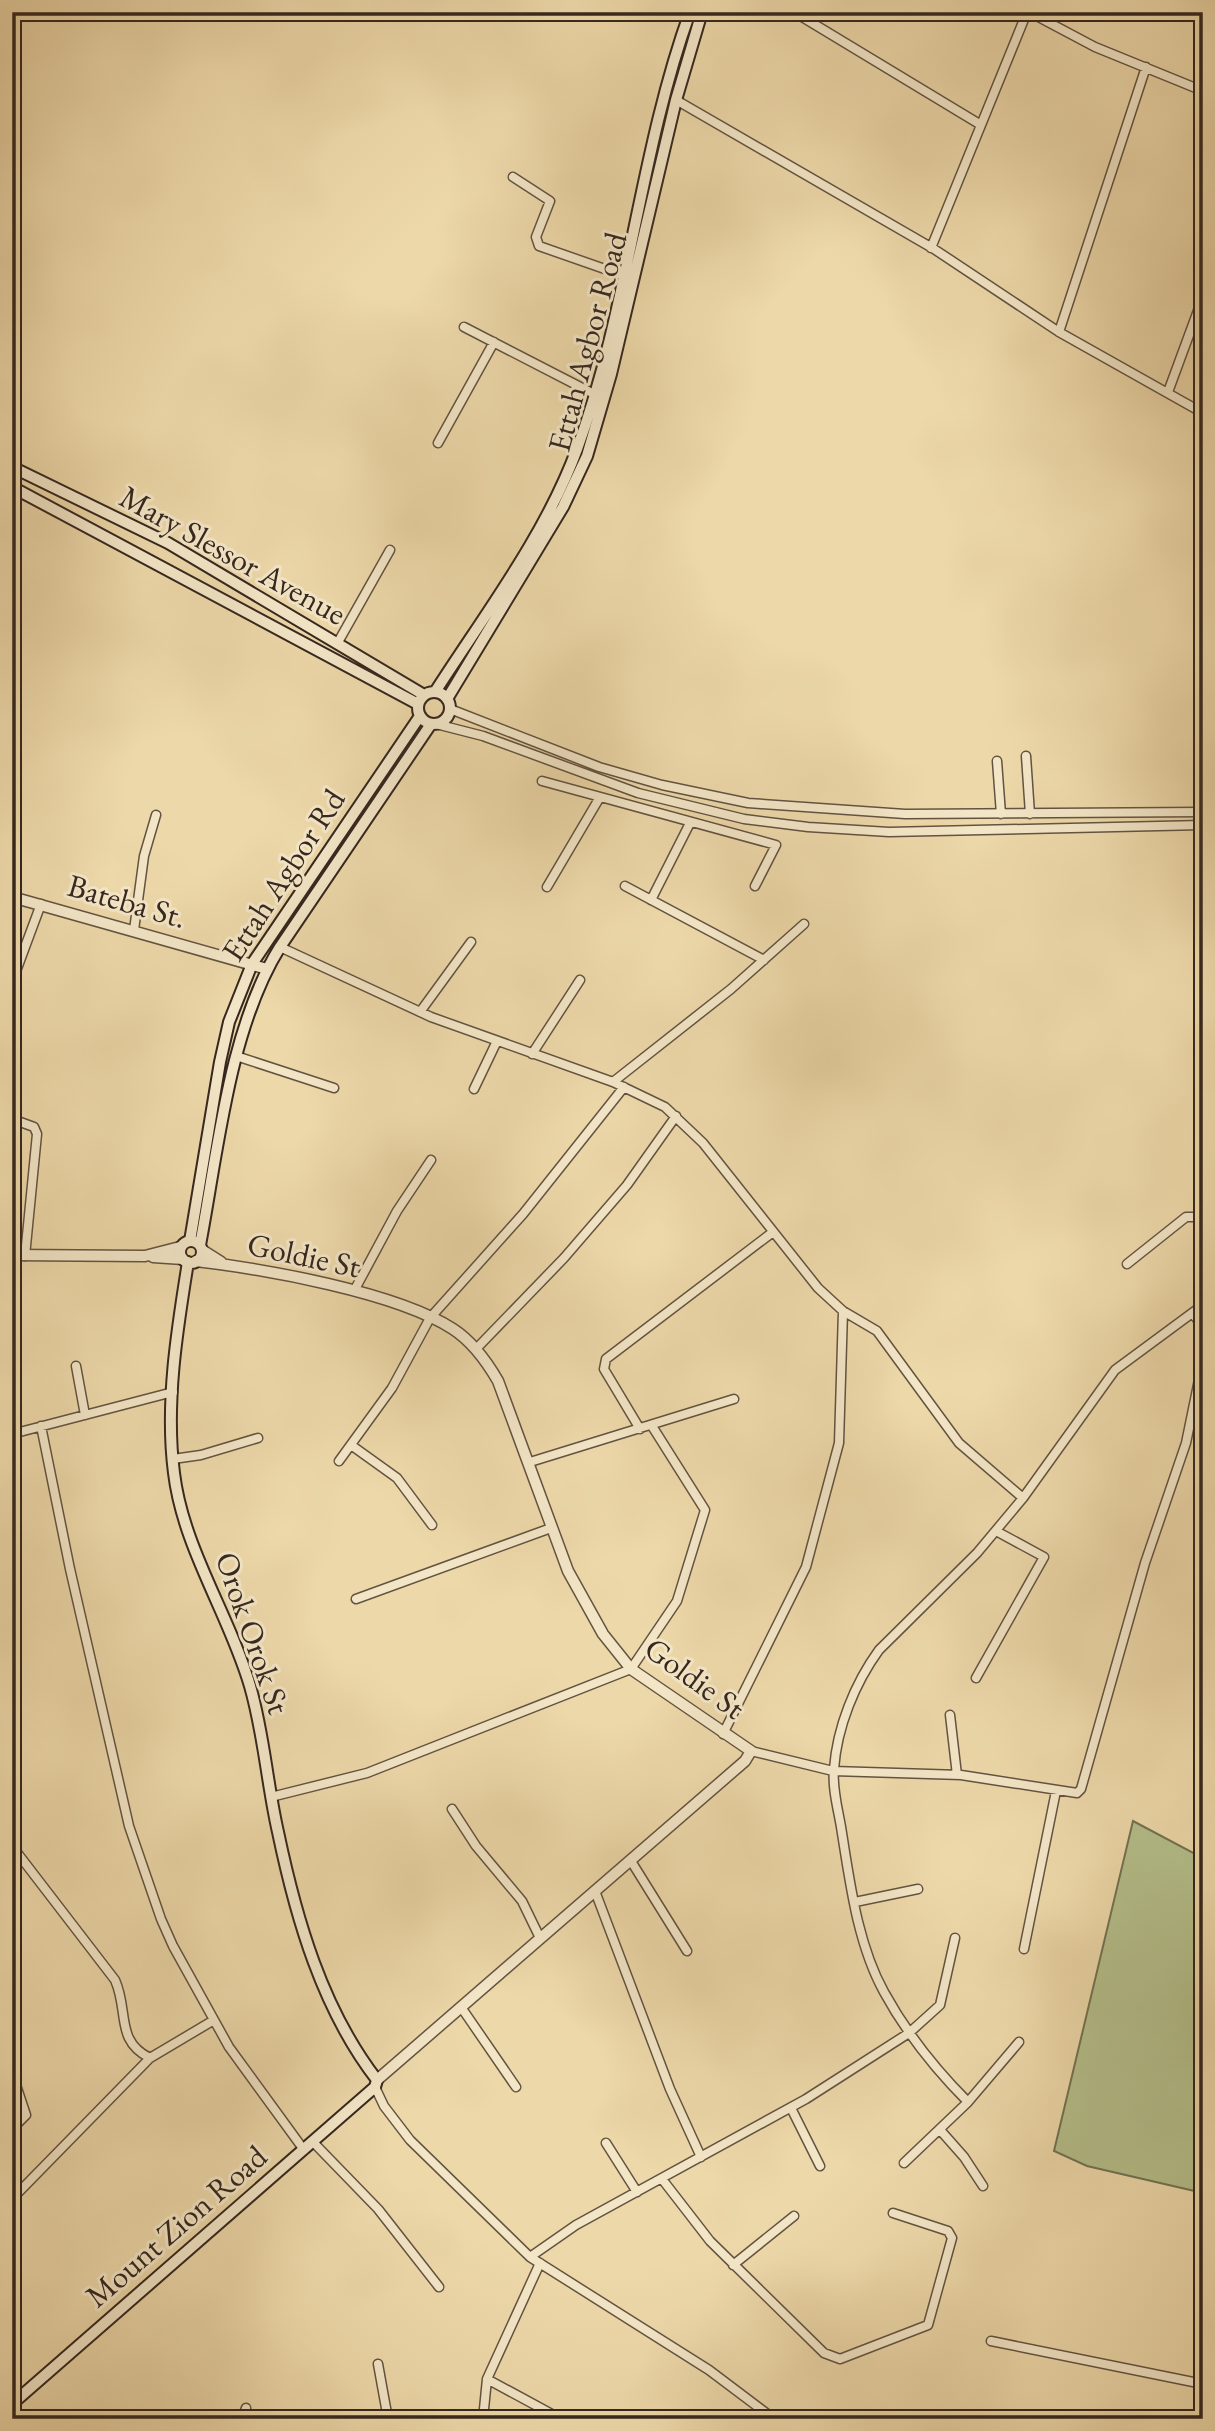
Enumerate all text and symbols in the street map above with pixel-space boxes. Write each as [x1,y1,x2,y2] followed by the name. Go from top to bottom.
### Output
[538,227,637,456] street label: Ettah Agbor Road
[112,475,354,635] street label: Mary Slessor Avenue
[212,780,355,969] street label: Ettah Agbor Rd
[63,864,191,938] street label: Bateba St.
[244,1223,364,1287] street label: Goldie St
[206,1546,300,1720] street label: Orok Orok St
[636,1627,754,1729] street label: Goldie St
[76,2135,276,2316] street label: Mount Zion Road

